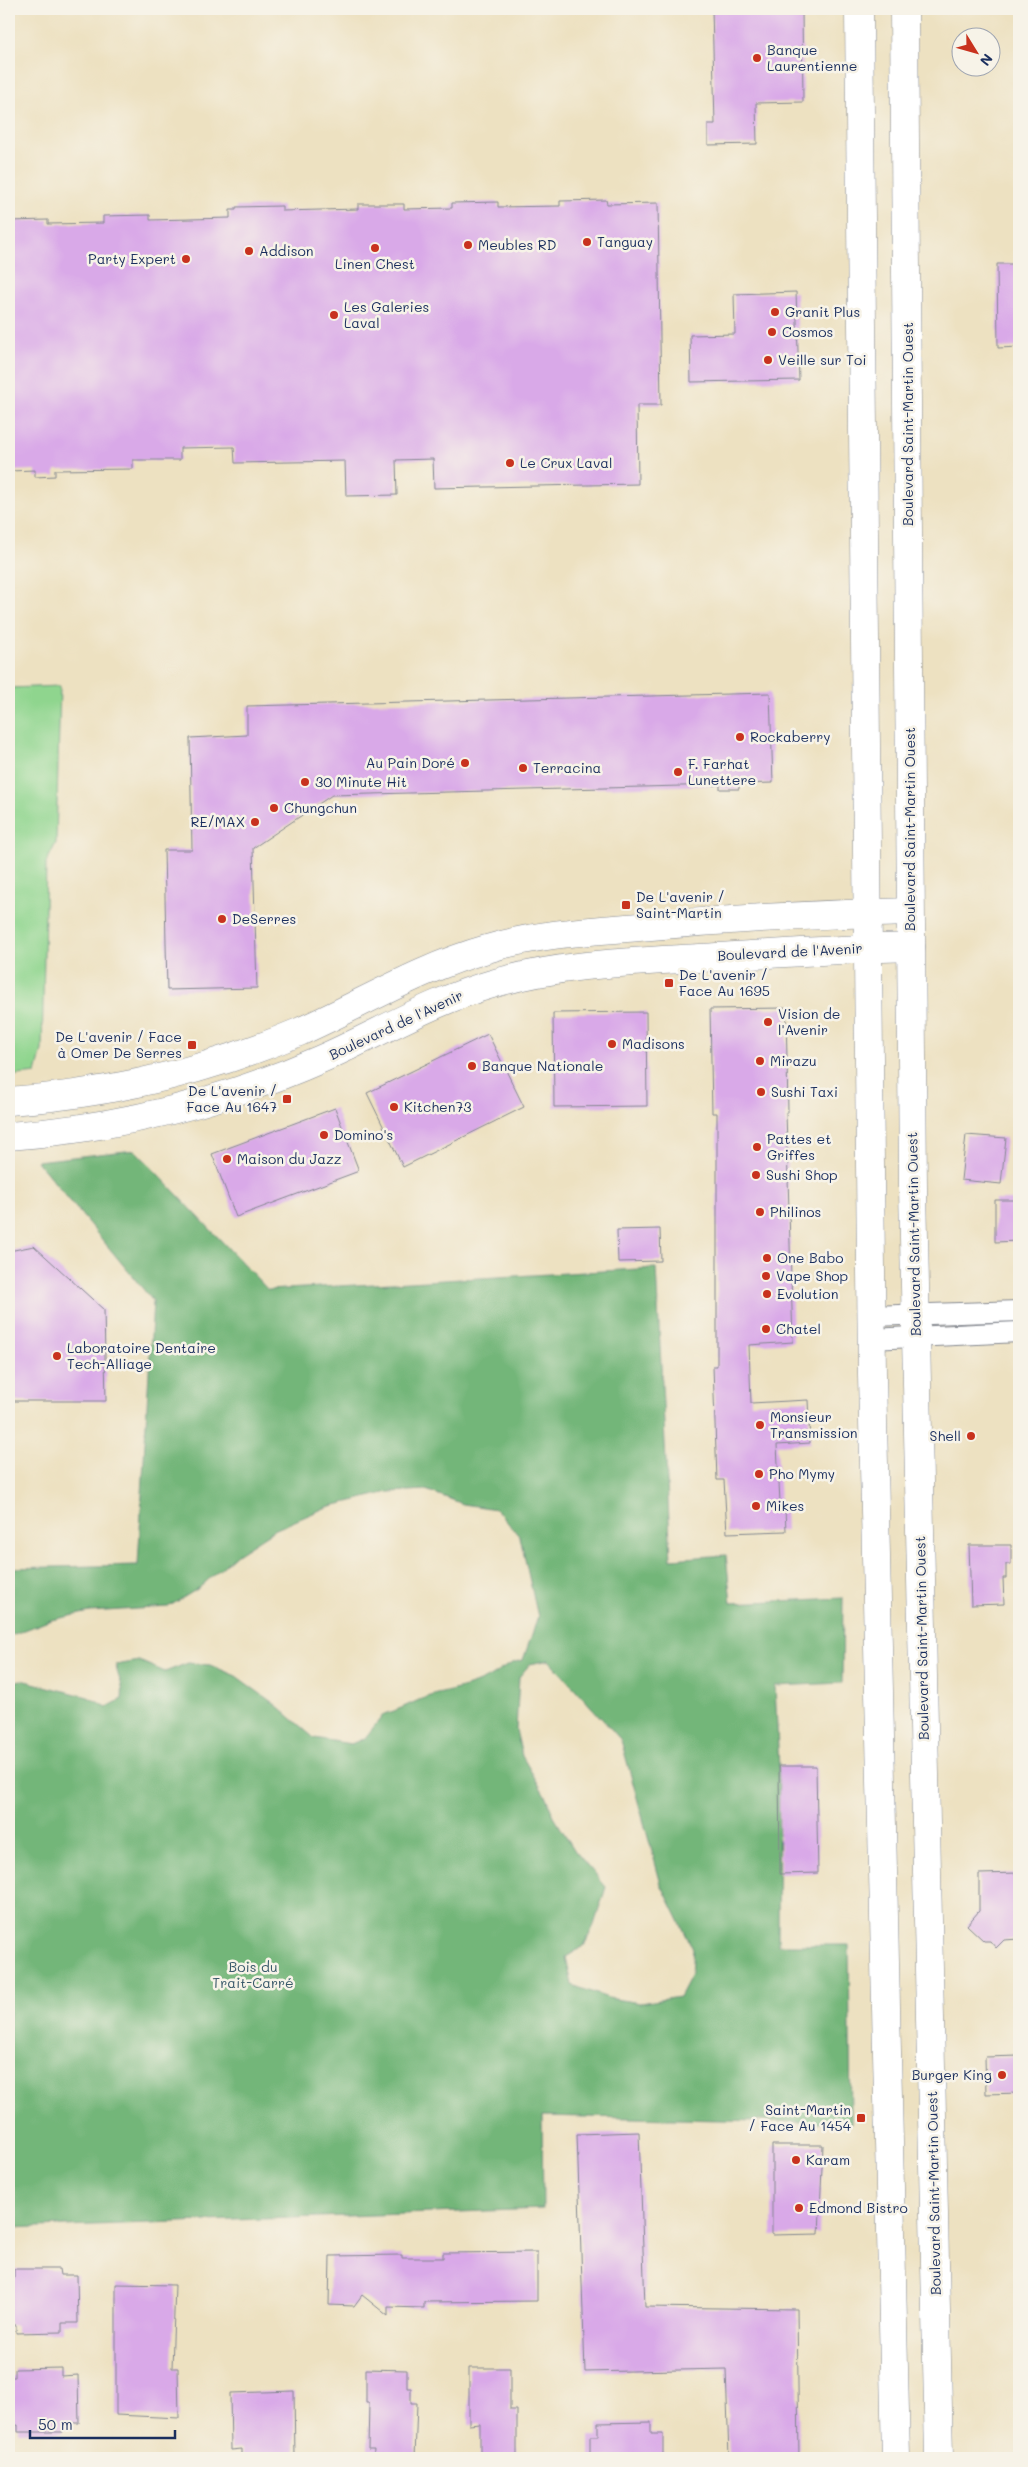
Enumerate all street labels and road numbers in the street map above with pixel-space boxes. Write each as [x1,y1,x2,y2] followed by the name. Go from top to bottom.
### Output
[898,322,917,526] street label: Boulevard Saint-Martin Ouest
[900,727,919,931] street label: Boulevard Saint-Martin Ouest
[717,938,863,965] street label: Boulevard de l'Avenir
[326,985,466,1064] street label: Boulevard de l'Avenir
[902,1132,925,1336] street label: Boulevard Saint-Martin Ouest
[910,1536,933,1740] street label: Boulevard Saint-Martin Ouest
[922,2091,945,2295] street label: Boulevard Saint-Martin Ouest

